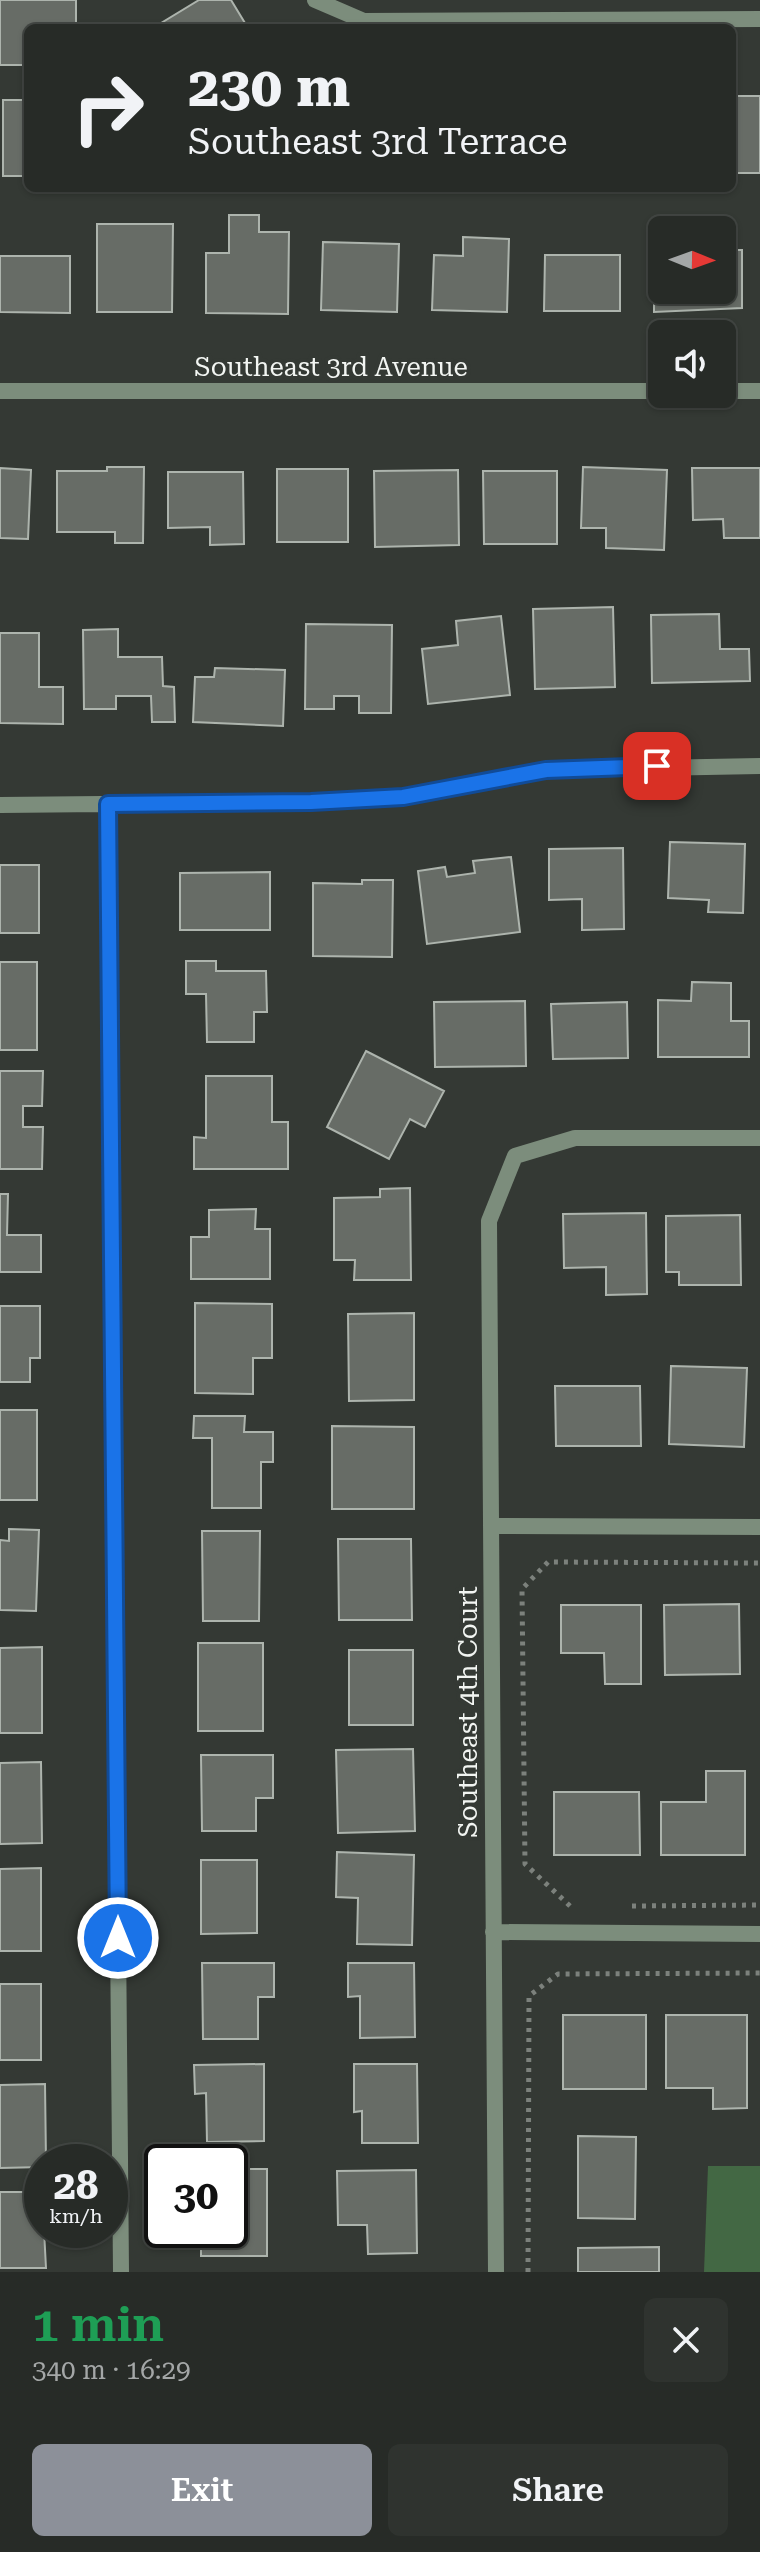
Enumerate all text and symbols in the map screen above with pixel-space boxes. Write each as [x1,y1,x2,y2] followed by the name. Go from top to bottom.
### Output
[188,54,350,120] text: 230 m
[56,56,160,160] icon: right
[188,121,568,163] text: Southeast 3rd Terrace
[648,216,736,304] north arrow
[648,216,736,408] map controls
[648,320,736,408] button: sound
[194,352,468,382] street label: Southeast 3rd Avenue
[623,732,691,800] pin
[635,744,679,788] icon: arrive
[453,1586,483,1838] street label: Southeast 4th Court
[76,1896,160,1980] position arrow
[144,2144,248,2248] speed limit sign: 30
[54,2162,98,2209] text: 28
[49,2204,103,2228] text: km/h
[32,2297,164,2353] text: 1 min
[644,2298,728,2382] button: close
[32,2355,191,2385] text: 340 m · 16:29
[32,2444,372,2536] button: Exit
[388,2444,728,2536] button: Share

